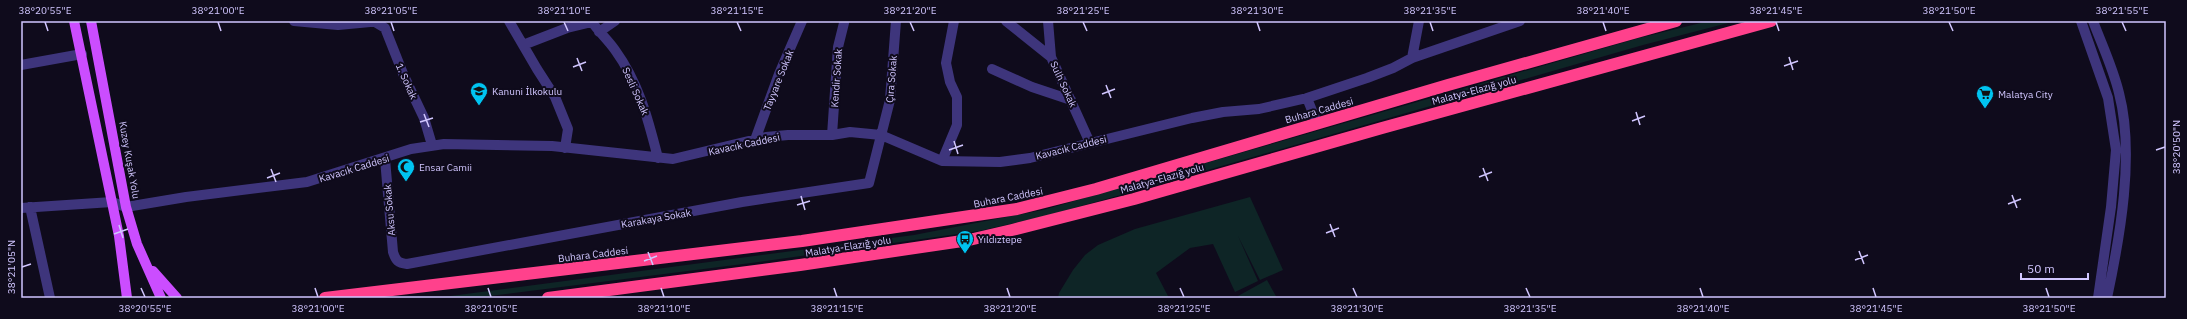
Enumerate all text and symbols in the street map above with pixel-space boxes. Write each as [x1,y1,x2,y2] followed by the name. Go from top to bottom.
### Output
[18,4,72,17] text: 38°20'55"E
[191,4,245,17] text: 38°21'00"E
[364,4,418,17] text: 38°21'05"E
[537,4,591,17] text: 38°21'10"E
[710,4,764,17] text: 38°21'15"E
[883,4,937,17] text: 38°21'20"E
[1056,4,1110,17] text: 38°21'25"E
[1230,4,1284,17] text: 38°21'30"E
[1403,4,1457,17] text: 38°21'35"E
[1576,4,1630,17] text: 38°21'40"E
[1749,4,1803,17] text: 38°21'45"E
[1922,4,1976,17] text: 38°21'50"E
[2095,4,2149,17] text: 38°21'55"E
[760,47,797,112] street label: Tayyare Sokak
[828,48,845,108] street label: Kendir Sokak
[883,54,900,103] street label: Çıra Sokak
[1047,59,1080,110] street label: Sulh Sokak
[393,61,421,102] street label: 1. Sokak
[619,65,652,118] street label: Sesli Sokak
[1431,73,1518,108] street label: Malatya-Elazığ yolu
[469,81,489,106] school or university icon: Kanuni İlkokulu
[1975,84,1995,109] supermarket icon: Malatya City
[492,85,562,98] place label: Kanuni İlkokulu
[1998,88,2053,101] place label: Malatya City
[1283,95,1355,126] street label: Buhara Caddesi
[116,120,143,200] street label: Kuzey Kuşak Yolu
[2170,120,2183,174] text: 38°20'50"N
[707,131,781,158] street label: Kavacık Caddesi
[1034,132,1108,163] street label: Kavacık Caddesi
[317,152,391,185] street label: Kavacık Caddesi
[396,157,416,182] mosque icon: Ensar Camii
[1119,160,1206,197] street label: Malatya-Elazığ yolu
[419,161,472,174] place label: Ensar Camii
[381,183,398,236] street label: Aksu Sokak
[972,184,1044,211] street label: Buhara Caddesi
[620,206,693,231] street label: Karakaya Sokak
[955,229,975,254] bus stop icon: Yıldıztepe
[804,233,892,260] street label: Malatya-Elazığ yolu
[978,233,1022,246] place label: Yıldıztepe
[5,240,18,294] text: 38°21'05"N
[557,244,629,265] street label: Buhara Caddesi
[2021,255,2088,281] scale bar
[2027,261,2055,276] text: 50 m
[118,302,172,315] text: 38°20'55"E
[291,302,345,315] text: 38°21'00"E
[464,302,518,315] text: 38°21'05"E
[637,302,691,315] text: 38°21'10"E
[810,302,864,315] text: 38°21'15"E
[983,302,1037,315] text: 38°21'20"E
[1157,302,1211,315] text: 38°21'25"E
[1330,302,1384,315] text: 38°21'30"E
[1503,302,1557,315] text: 38°21'35"E
[1676,302,1730,315] text: 38°21'40"E
[1849,302,1903,315] text: 38°21'45"E
[2022,302,2076,315] text: 38°21'50"E

